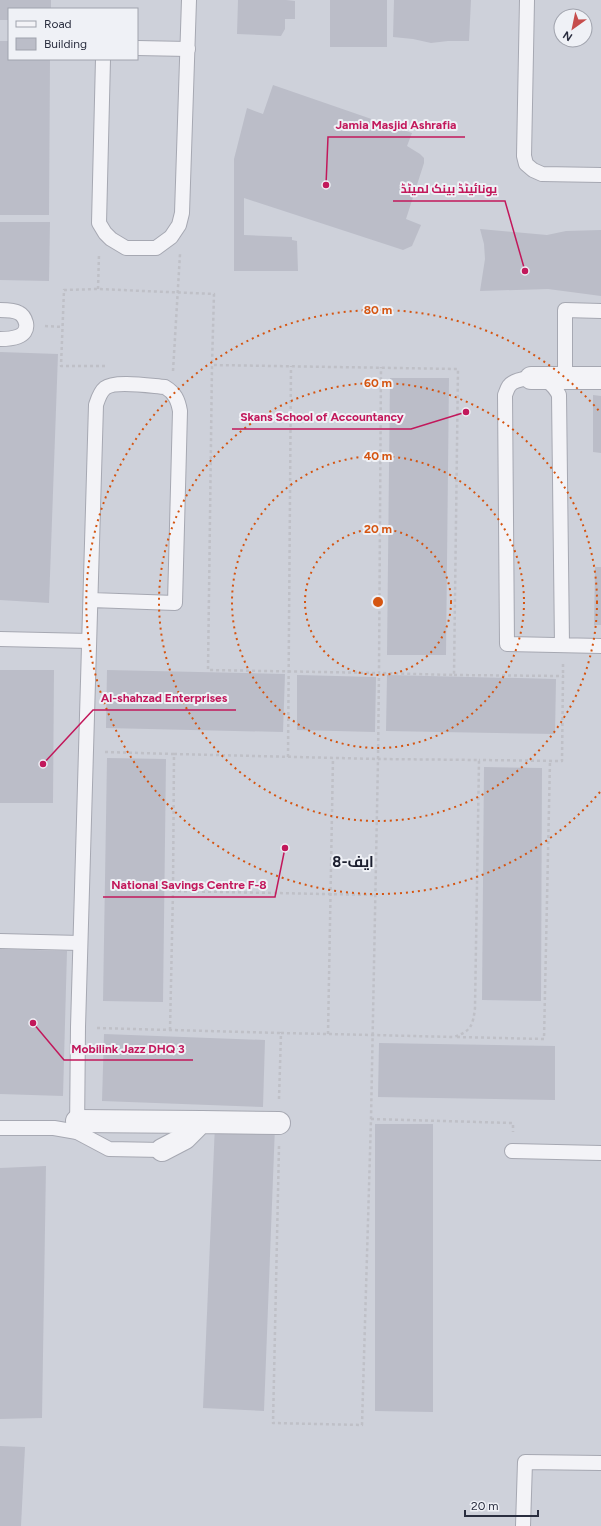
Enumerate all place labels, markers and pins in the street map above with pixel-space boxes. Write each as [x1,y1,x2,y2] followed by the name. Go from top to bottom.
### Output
[328,113,465,137] callout: Jamia Masjid Ashrafia
[393,177,505,201] callout: یونائیٹڈ بینک لمیٹڈ
[232,405,411,429] callout: Skans School of Accountancy
[371,595,385,609] centre of rings
[93,686,236,710] callout: Al-shahzad Enterprises
[103,873,275,897] callout: National Savings Centre F-8
[64,1036,193,1060] callout: Mobilink Jazz DHQ 3

